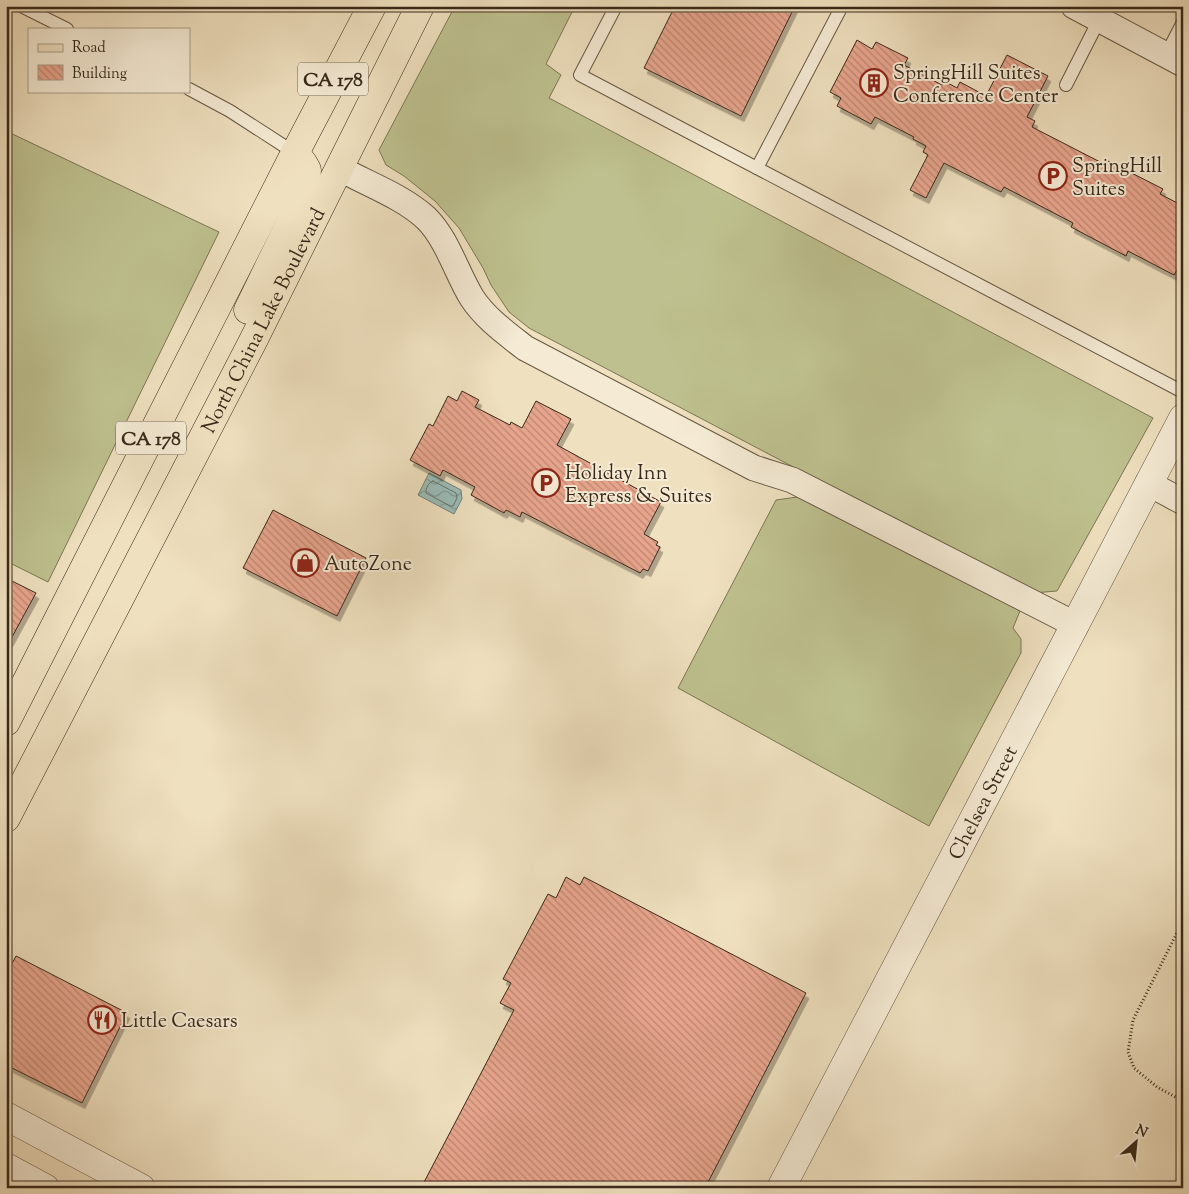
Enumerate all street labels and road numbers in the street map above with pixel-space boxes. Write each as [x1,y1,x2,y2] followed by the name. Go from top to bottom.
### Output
[298,62,368,96] road number: CA 178
[196,204,334,439] street label: North China Lake Boulevard
[116,422,186,454] road number: CA 178
[943,741,1026,866] street label: Chelsea Street

